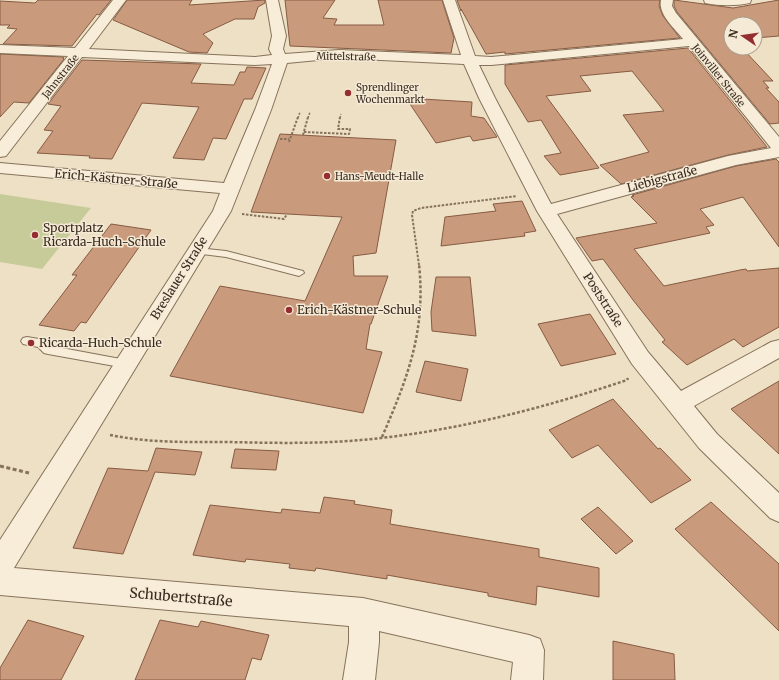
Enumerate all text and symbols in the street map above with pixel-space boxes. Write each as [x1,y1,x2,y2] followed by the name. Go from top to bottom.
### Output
[723,16,763,56] north arrow
[725,28,741,40] text: N
[689,40,748,110] street label: Joinviller Straße
[316,49,376,64] street label: Mittelstraße
[38,52,82,102] street label: Jahnstraße
[355,81,425,106] place label: Sprendlinger Wochenmarkt
[343,88,353,98] marker: Sprendlinger Wochenmarkt
[625,162,699,195] street label: Liebigstraße
[54,166,178,191] street label: Erich-Kästner-Straße
[335,170,424,183] place label: Hans-Meudt-Halle
[322,171,332,181] marker: Hans-Meudt-Halle
[43,220,166,249] place label: Sportplatz Ricarda-Huch-Schule
[30,230,40,240] marker: Sportplatz Ricarda-Huch-Schule
[147,234,210,322] street label: Breslauer Straße
[580,270,627,330] street label: Poststraße
[297,302,421,317] place label: Erich-Kästner-Schule
[284,305,294,315] marker: Erich-Kästner-Schule
[39,335,162,350] place label: Ricarda-Huch-Schule
[26,338,36,348] marker: Ricarda-Huch-Schule
[129,584,233,610] street label: Schubertstraße

